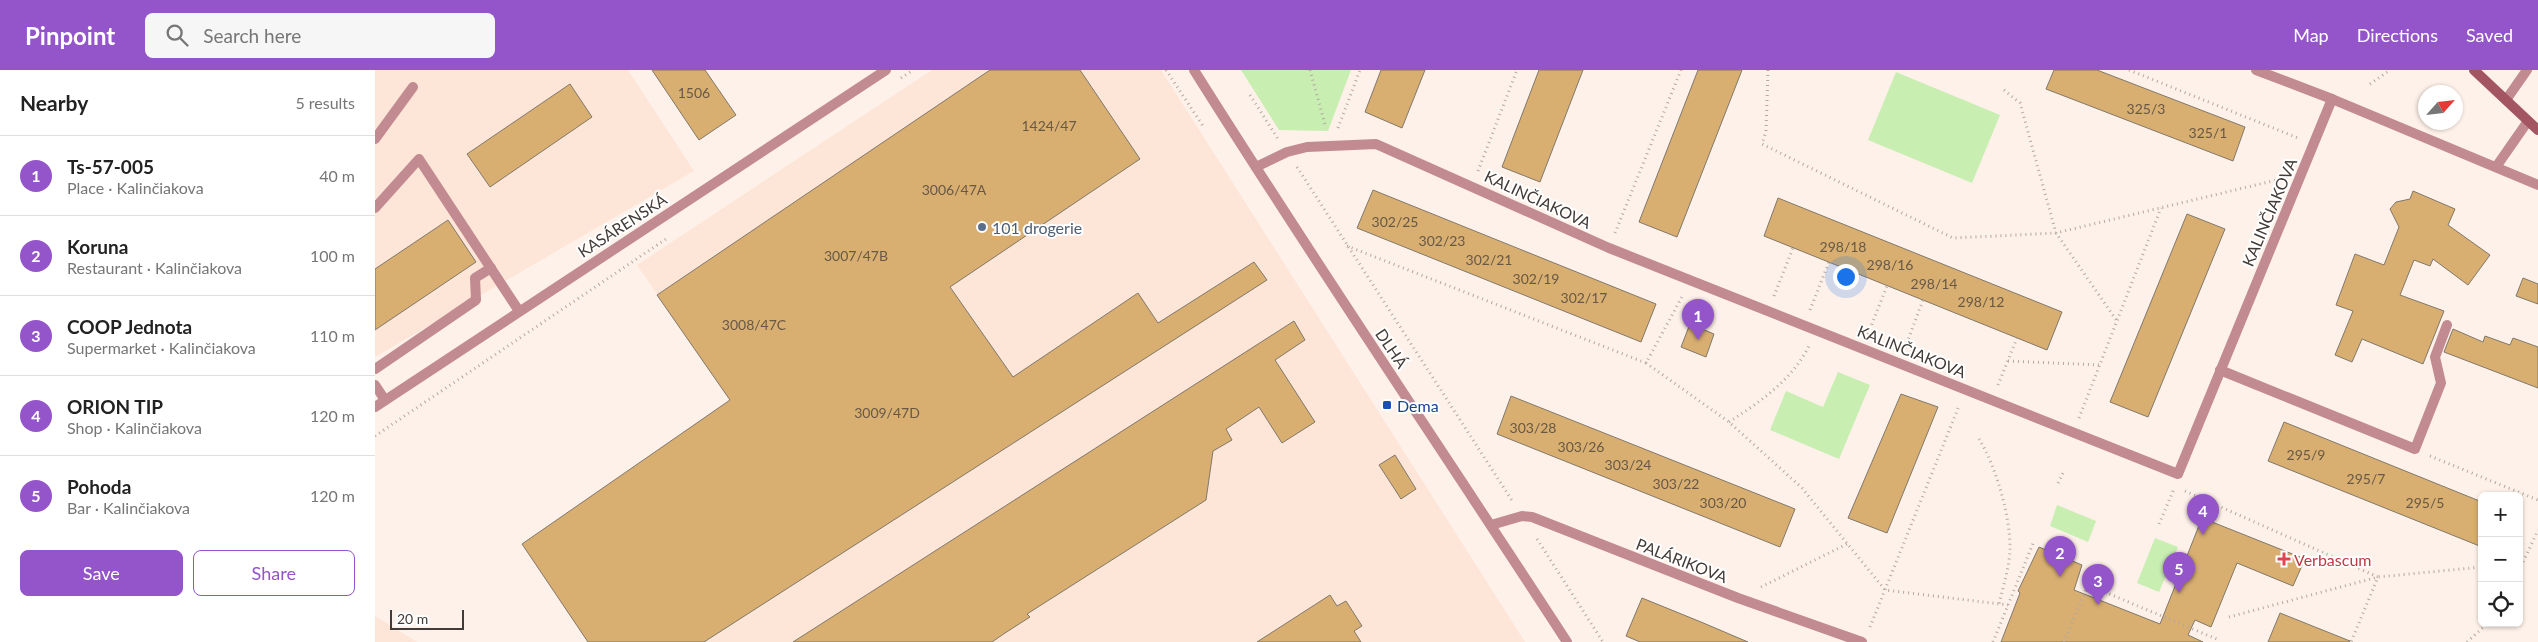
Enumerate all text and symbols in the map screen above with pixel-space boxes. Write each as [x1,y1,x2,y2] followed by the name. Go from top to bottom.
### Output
[145,13,495,58] search box
[25,21,115,50] text: Pinpoint
[163,21,191,49] icon: search
[203,24,301,47] text: Search here
[2293,24,2329,46] text: Map
[2357,24,2438,46] text: Directions
[2466,24,2513,46] text: Saved
[678,84,710,101] house number: 1506
[2418,85,2463,130] north arrow
[20,90,88,115] text: Nearby
[295,93,355,112] text: 5 results
[2127,100,2165,117] house number: 325/3
[1021,117,1077,134] house number: 1424/47
[2189,124,2227,141] house number: 325/1
[67,155,154,178] text: Ts-57-005
[2238,155,2300,269] street label: KALINČIAKOVA
[31,166,41,185] text: 1
[319,166,355,185] text: 40 m
[1482,166,1595,232] street label: KALINČIAKOVA
[67,178,204,197] text: Place · Kalinčiakova
[922,181,987,198] house number: 3006/47A
[574,189,670,261] street label: KASÁRENSKÁ
[1372,213,1418,230] house number: 302/25
[992,218,1082,237] place label: 101 drogerie
[976,221,988,233] marker: 101 drogerie
[1419,232,1465,249] house number: 302/23
[67,235,128,258] text: Koruna
[1820,238,1866,255] house number: 298/18
[31,246,41,265] text: 2
[310,246,355,265] text: 100 m
[824,247,888,264] house number: 3007/47B
[1466,251,1512,268] house number: 302/21
[1867,256,1913,273] house number: 298/16
[67,258,242,277] text: Restaurant · Kalinčiakova
[1833,264,1859,290] your location
[1513,270,1559,287] house number: 302/19
[1911,275,1957,292] house number: 298/14
[1561,289,1607,306] house number: 302/17
[1958,293,2004,310] house number: 298/12
[1682,299,1714,340] pin: 1
[67,315,192,338] text: COOP Jednota
[722,316,787,333] house number: 3008/47C
[1855,321,1969,382] street label: KALINČIAKOVA
[1372,325,1412,371] street label: DLHÁ
[31,326,41,345] text: 3
[310,326,355,345] text: 110 m
[67,338,256,357] text: Supermarket · Kalinčiakova
[67,395,163,418] text: ORION TIP
[1397,396,1439,415] place label: Dema
[1381,399,1393,411] marker: Dema
[854,404,920,421] house number: 3009/47D
[31,406,41,425] text: 4
[310,406,355,425] text: 120 m
[67,418,202,437] text: Shop · Kalinčiakova
[1510,419,1556,436] house number: 303/28
[1558,438,1604,455] house number: 303/26
[2287,446,2325,463] house number: 295/9
[1605,456,1651,473] house number: 303/24
[2347,470,2385,487] house number: 295/7
[67,475,131,498] text: Pohoda
[1653,475,1699,492] house number: 303/22
[31,486,41,505] text: 5
[310,486,355,505] text: 120 m
[2478,492,2523,627] map controls
[2478,492,2523,537] button: +
[1700,494,1746,511] house number: 303/20
[2187,494,2219,535] pin: 4
[2406,494,2444,511] house number: 295/5
[67,498,190,517] text: Bar · Kalinčiakova
[1634,534,1731,586] street label: PALÁRIKOVA
[2044,536,2076,577] pin: 2
[2478,537,2523,582] button: −
[20,550,183,596] button: Save
[193,550,355,596] button: Share
[2294,550,2371,569] place label: Verbascum
[2163,552,2195,593] pin: 5
[2278,553,2290,565] marker: Verbascum
[2082,564,2114,605] pin: 3
[2478,582,2523,627] button: locate
[390,607,464,630] scale bar
[397,610,428,627] text: 20 m

